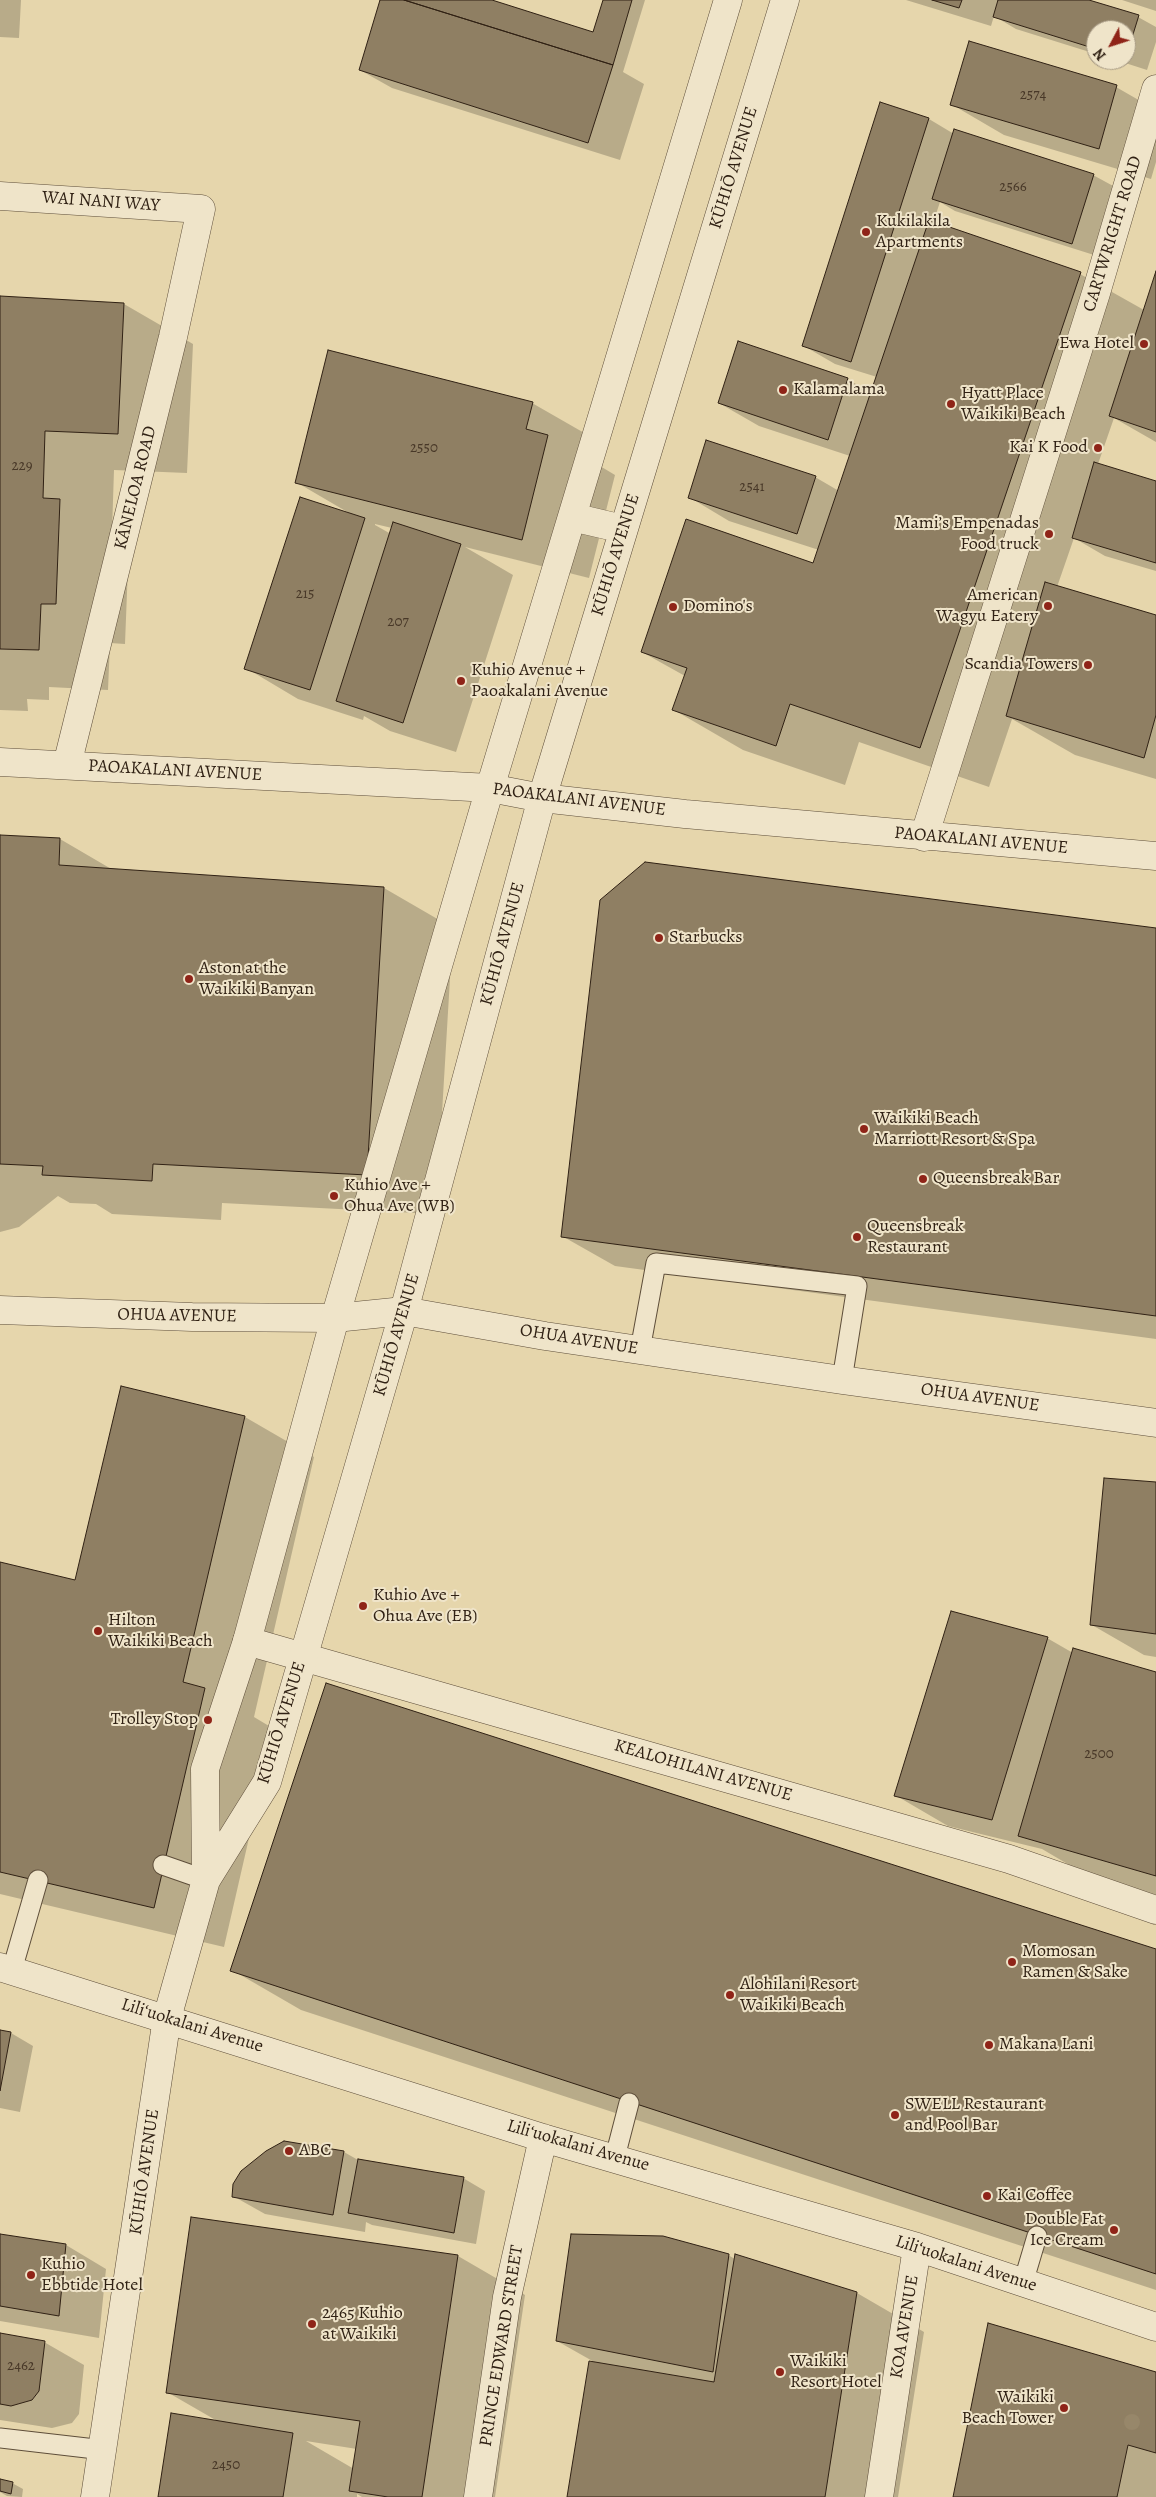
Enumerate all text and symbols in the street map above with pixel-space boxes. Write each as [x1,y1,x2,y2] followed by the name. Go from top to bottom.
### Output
[1086,20,1136,70] north arrow
[1089,44,1110,64] text: N
[1020,86,1046,104] house number: 2574
[705,104,763,232] street label: KŪHIŌ AVENUE
[1079,154,1147,314] street label: CARTWRIGHT ROAD
[999,178,1027,196] house number: 2566
[41,187,161,217] street label: WAI NANI WAY
[876,211,963,253] place label: Kukilakila Apartments
[860,226,872,238] marker: Kukilakila Apartments
[1059,333,1134,355] place label: Ewa Hotel
[1138,338,1150,350] marker: Ewa Hotel
[793,379,885,401] place label: Kalamalama
[961,383,1066,426] place label: Hyatt Place Waikiki Beach
[777,384,789,396] marker: Kalamalama
[945,398,957,410] marker: Hyatt Place Waikiki Beach
[110,424,162,552] street label: KĀNELOA ROAD
[1009,437,1088,459] place label: Kai K Food
[410,439,438,457] house number: 2550
[1092,442,1104,454] marker: Kai K Food
[11,457,33,475] house number: 229
[739,478,765,496] house number: 2541
[587,491,645,619] street label: KŪHIŌ AVENUE
[895,513,1039,556] place label: Mami’s Empenadas Food truck
[1043,528,1055,540] marker: Mami’s Empenadas Food truck
[296,585,314,603] house number: 215
[936,585,1038,628] place label: American Wagyu Eatery
[683,596,753,618] place label: Domino's
[1042,600,1054,612] marker: American Wagyu Eatery
[667,601,679,613] marker: Domino's
[387,613,409,631] house number: 207
[964,654,1078,676] place label: Scandia Towers
[1082,659,1094,671] marker: Scandia Towers
[471,660,608,702] place label: Kuhio Avenue + Paoakalani Avenue
[455,675,467,687] marker: Kuhio Avenue + Paoakalani Avenue
[87,756,263,786] street label: PAOAKALANI AVENUE
[491,779,667,821] street label: PAOAKALANI AVENUE
[893,823,1069,859] street label: PAOAKALANI AVENUE
[476,880,530,1008] street label: KŪHIŌ AVENUE
[669,927,742,949] place label: Starbucks
[653,932,665,944] marker: Starbucks
[199,958,314,1001] place label: Aston at the Waikiki Banyan
[183,973,195,985] marker: Aston at the Waikiki Banyan
[874,1108,1035,1150] place label: Waikiki Beach Marriott Resort & Spa
[858,1123,870,1135] marker: Waikiki Beach Marriott Resort & Spa
[933,1168,1059,1190] place label: Queensbreak Bar
[917,1173,929,1185] marker: Queensbreak Bar
[344,1175,455,1218] place label: Kuhio Ave + Ohua Ave (WB)
[328,1190,340,1202] marker: Kuhio Ave + Ohua Ave (WB)
[867,1216,964,1258] place label: Queensbreak Restaurant
[851,1231,863,1243] marker: Queensbreak Restaurant
[369,1271,425,1399] street label: KŪHIŌ AVENUE
[117,1304,237,1328] street label: OHUA AVENUE
[518,1320,640,1360] street label: OHUA AVENUE
[919,1379,1041,1417] street label: OHUA AVENUE
[373,1585,478,1628] place label: Kuhio Ave + Ohua Ave (EB)
[357,1600,369,1612] marker: Kuhio Ave + Ohua Ave (EB)
[108,1610,213,1652] place label: Hilton Waikiki Beach
[92,1625,104,1637] marker: Hilton Waikiki Beach
[253,1659,311,1787] street label: KŪHIŌ AVENUE
[111,1709,198,1731] place label: Trolley Stop
[202,1714,214,1726] marker: Trolley Stop
[611,1735,795,1807] street label: KEALOHILANI AVENUE
[1084,1745,1114,1763] house number: 2500
[1022,1941,1128,1984] place label: Momosan Ramen & Sake
[1006,1956,1018,1968] marker: Momosan Ramen & Sake
[740,1974,857,2016] place label: Alohilani Resort Waikiki Beach
[724,1989,736,2001] marker: Alohilani Resort Waikiki Beach
[118,1994,266,2058] street label: Liliʻuokalani Avenue
[999,2034,1094,2056] place label: Makana Lani
[983,2039,995,2051] marker: Makana Lani
[905,2094,1044,2136] place label: SWELL Restaurant and Pool Bar
[125,2108,165,2236] street label: KŪHIŌ AVENUE
[889,2109,901,2121] marker: SWELL Restaurant and Pool Bar
[504,2115,652,2177] street label: Liliʻuokalani Avenue
[299,2140,332,2162] place label: ABC
[283,2145,295,2157] marker: ABC
[997,2185,1072,2207] place label: Kai Coffee
[981,2190,993,2202] marker: Kai Coffee
[1025,2209,1104,2252] place label: Double Fat Ice Cream
[1108,2224,1120,2236] marker: Double Fat Ice Cream
[893,2231,1039,2297] street label: Liliʻuokalani Avenue
[475,2244,529,2448] street label: PRINCE EDWARD STREET
[41,2254,143,2296] place label: Kuhio Ebbtide Hotel
[25,2269,37,2281] marker: Kuhio Ebbtide Hotel
[886,2274,924,2380] street label: KOA AVENUE
[322,2303,403,2346] place label: 2465 Kuhio at Waikiki
[306,2318,318,2330] marker: 2465 Kuhio at Waikiki
[790,2351,882,2394] place label: Waikiki Resort Hotel
[7,2357,35,2375] house number: 2462
[774,2366,786,2378] marker: Waikiki Resort Hotel
[961,2387,1054,2430] place label: Waikiki Beach Tower
[1058,2402,1070,2414] marker: Waikiki Beach Tower
[212,2456,240,2474] house number: 2450

